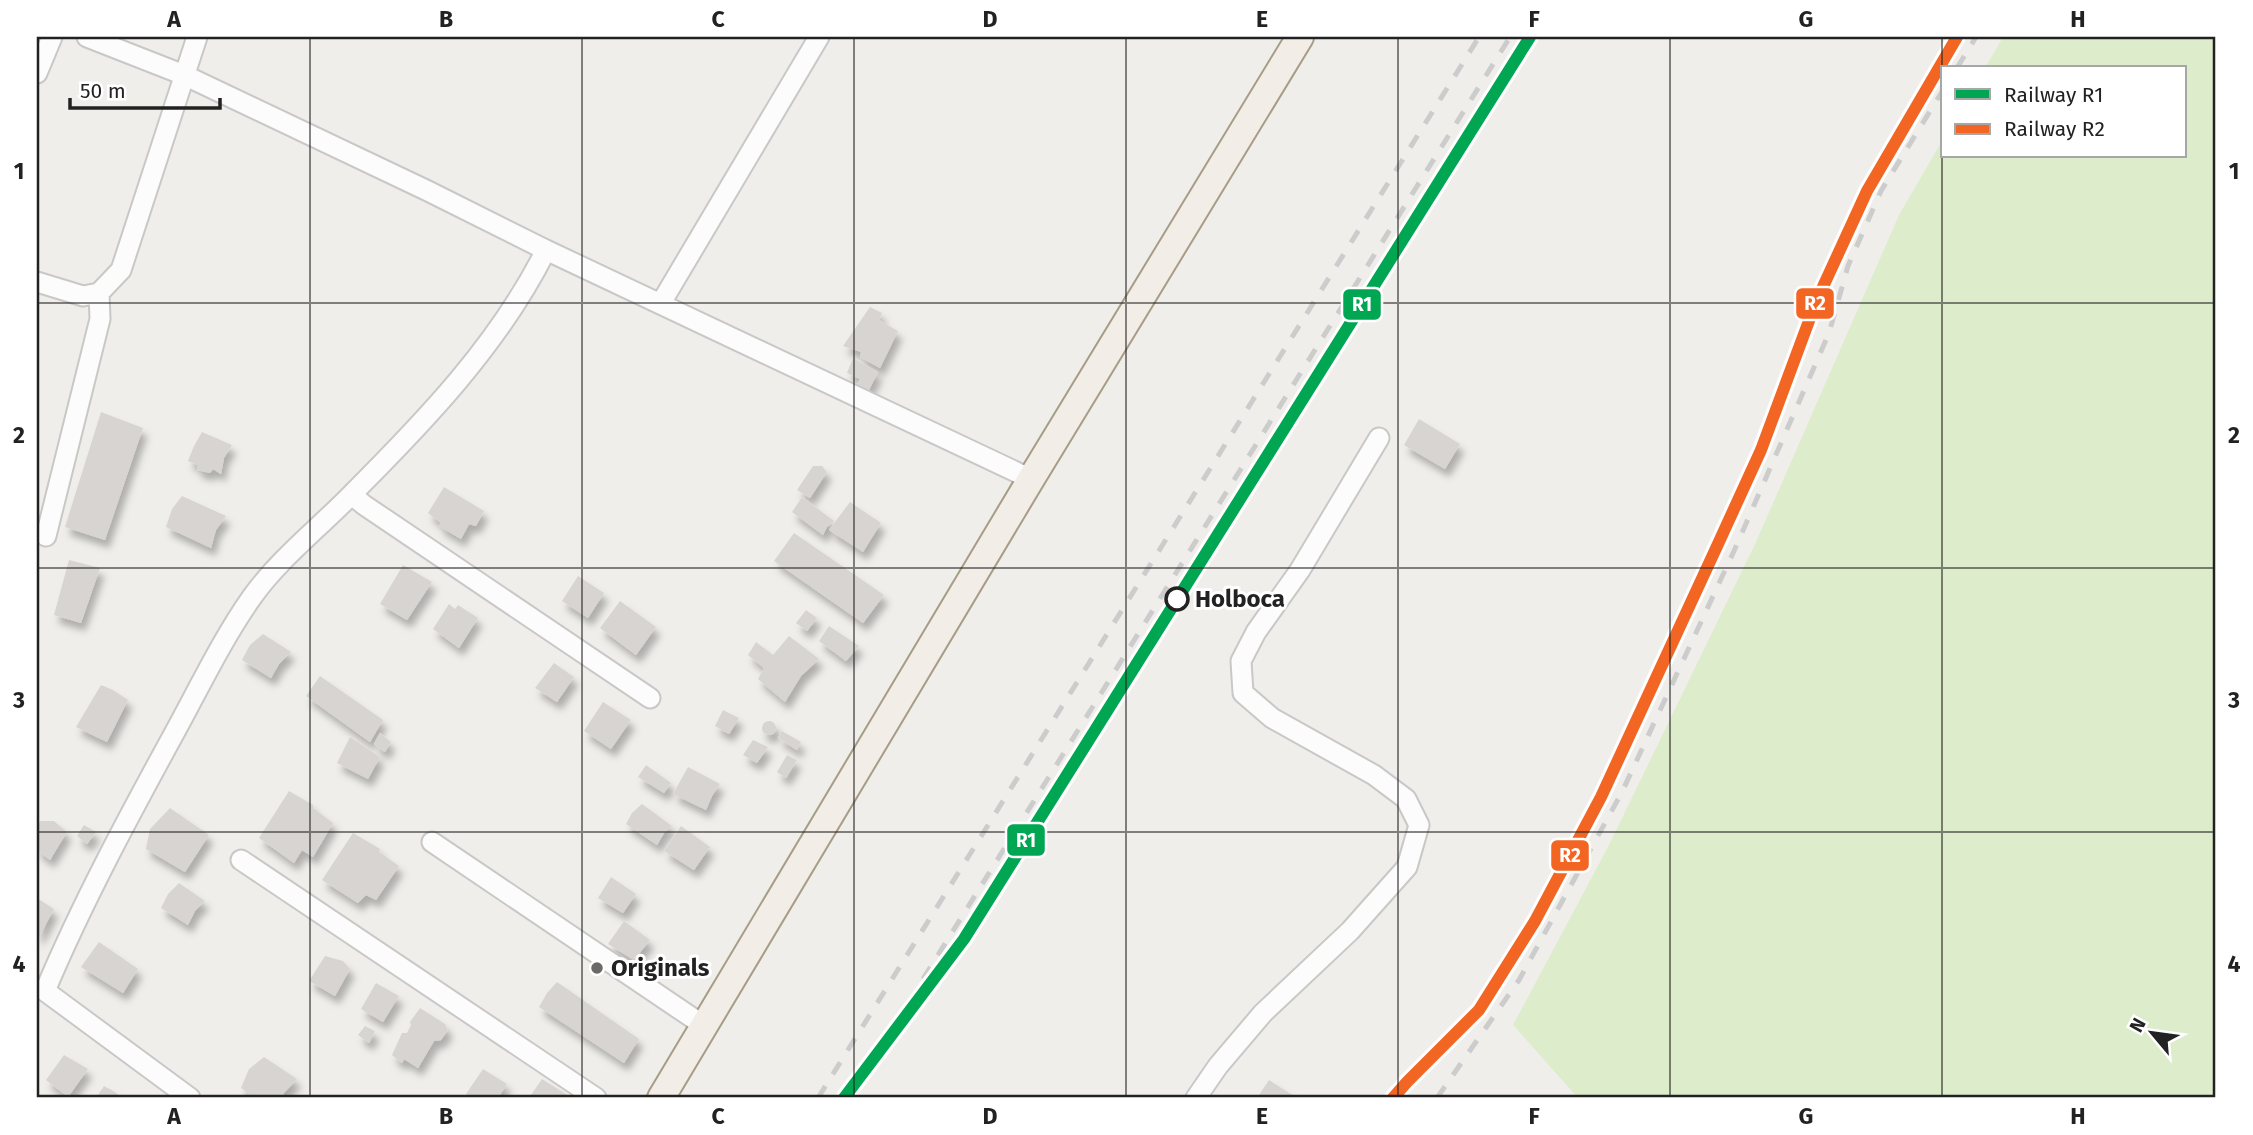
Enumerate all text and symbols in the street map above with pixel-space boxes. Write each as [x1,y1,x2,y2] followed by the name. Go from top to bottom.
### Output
[166,5,181,33] text: A
[439,5,453,33] text: B
[711,5,725,33] text: C
[983,5,998,33] text: D
[1256,5,1268,33] text: E
[1528,5,1540,33] text: F
[1799,5,1813,33] text: G
[2070,5,2086,33] text: H
[70,66,220,110] scale bar
[1941,66,2186,158] legend
[80,78,126,104] text: 50 m
[2004,82,2103,108] text: Railway R1
[2004,116,2105,142] text: Railway R2
[14,157,24,185] text: 1
[2229,157,2239,185] text: 1
[1795,287,1835,320] line badge: R2
[1342,288,1382,321] line badge: R1
[1804,292,1826,315] text: R2
[1352,293,1372,316] text: R1
[13,421,25,449] text: 2
[2228,421,2240,449] text: 2
[1195,585,1285,613] place label: Holboca
[1165,587,1189,611] marker: Holboca
[12,686,25,714] text: 3
[2227,686,2240,714] text: 3
[1006,823,1046,857] line badge: R1
[1016,829,1036,852] text: R1
[1550,839,1590,872] line badge: R2
[1559,844,1581,867] text: R2
[13,950,26,978] text: 4
[2228,950,2241,978] text: 4
[611,954,710,982] place label: Originals
[589,960,605,976] marker: Originals
[2116,998,2186,1068] north arrow
[2124,1014,2151,1036] text: N
[166,1102,181,1130] text: A
[439,1102,453,1130] text: B
[711,1102,725,1130] text: C
[983,1102,998,1130] text: D
[1256,1102,1268,1130] text: E
[1528,1102,1540,1130] text: F
[1799,1102,1813,1130] text: G
[2070,1102,2086,1130] text: H

